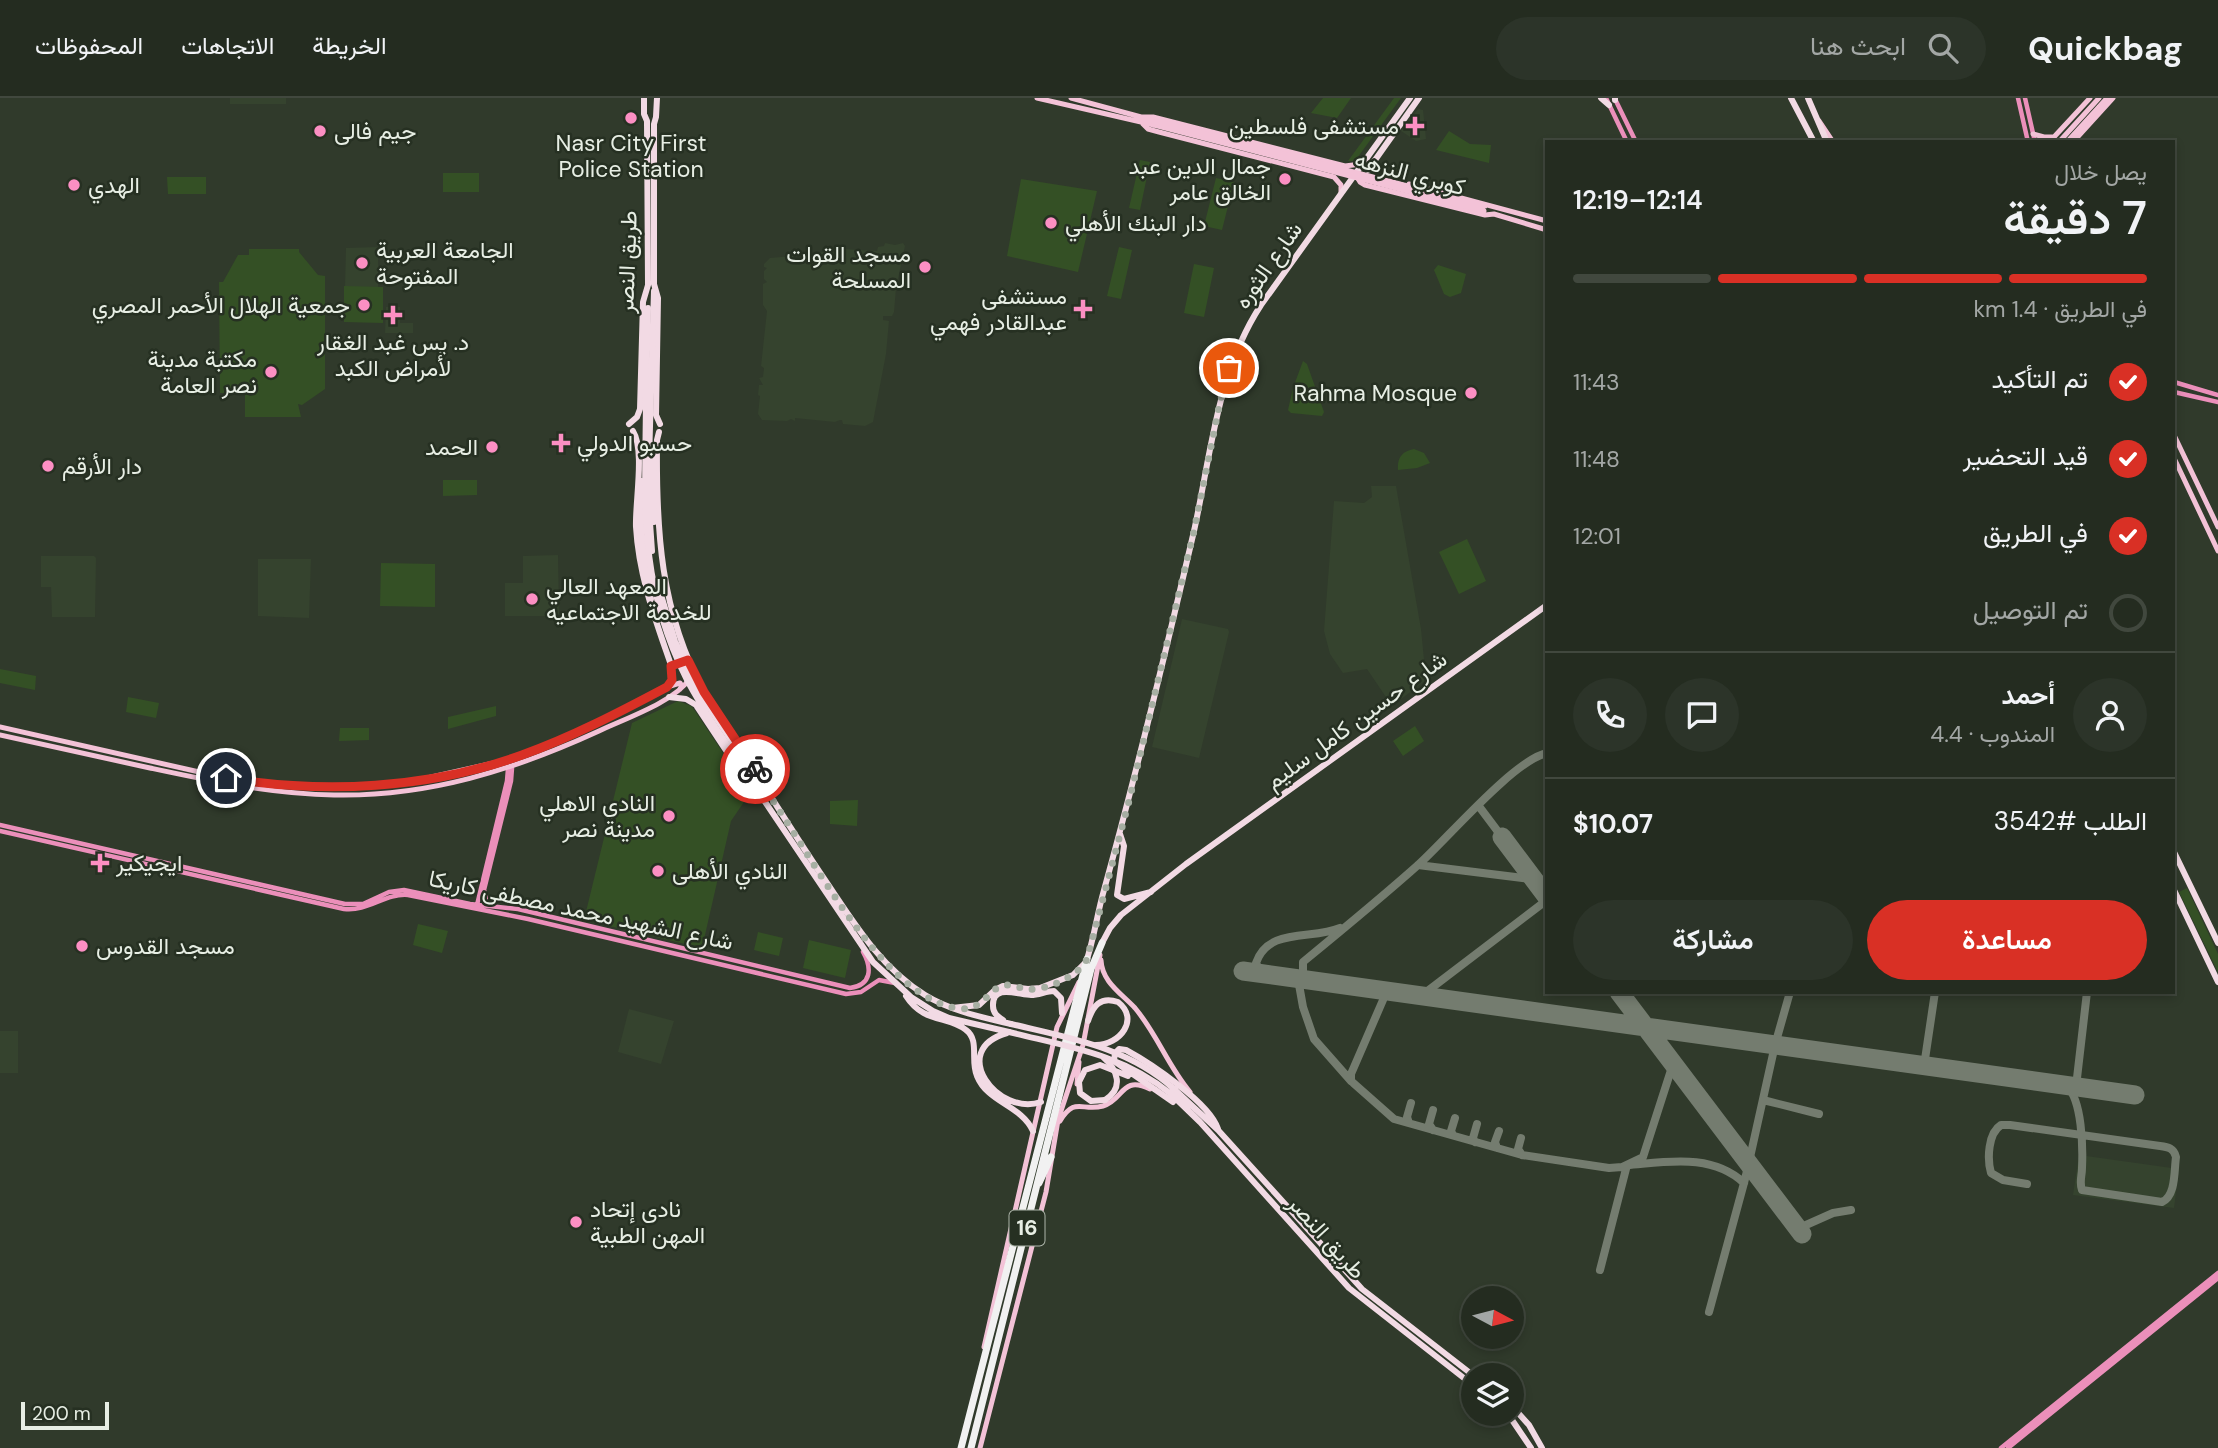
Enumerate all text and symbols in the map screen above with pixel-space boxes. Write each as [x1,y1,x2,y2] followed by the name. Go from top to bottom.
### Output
[1496,17,1986,80] search box
[2028,27,2183,70] text: Quickbag
[1810,29,1906,63] text: ابحث هنا
[1924,29,1962,67] icon: search
[35,30,143,61] text: المحفوظات
[181,30,274,61] text: الاتجاهات
[312,30,387,61] text: الخريطة
[623,110,639,126] marker: Nasr City First Police Station
[1229,111,1399,141] place label: مستشفى فلسطين
[334,116,417,146] place label: جيم فالى
[1405,116,1425,136] marker: مستشفى فلسطين
[312,123,328,139] marker: جيم فالى
[556,128,706,184] place label: Nasr City First Police Station
[1350,144,1469,206] street label: كوبري النزهه
[1129,151,1271,207] place label: جمال الدين عبد الخالق عامر
[2055,157,2147,187] text: يصل خلال
[88,170,140,204] place label: الهدي
[1277,171,1293,187] marker: جمال الدين عبد الخالق عامر
[66,177,82,193] marker: الهدي
[1573,183,1703,217] text: 12:14–12:19
[2003,188,2147,248] text: 7 دقيقة
[1065,208,1207,242] place label: دار البنك الأهلي
[610,210,644,315] street label: طريق النصر
[1043,215,1059,231] marker: دار البنك الأهلي
[1227,216,1310,315] street label: شارع الثوره
[376,235,514,291] place label: الجامعة العربية المفتوحة
[786,239,911,295] place label: مسجد القوات المسلحة
[354,255,370,271] marker: الجامعة العربية المفتوحة
[917,259,933,275] marker: مسجد القوات المسلحة
[930,281,1067,341] place label: مستشفى عبدالقادر فهمي
[92,290,350,324] place label: جمعية الهلال الأحمر المصري
[1973,294,2147,324] text: في الطريق · 1.4 km
[356,297,372,313] marker: جمعية الهلال الأحمر المصري
[1073,299,1093,319] marker: مستشفى عبدالقادر فهمي
[383,305,403,325] marker: د. يس غبد الغقار لأمراض الكبد
[316,327,469,383] place label: د. يس غبد الغقار لأمراض الكبد
[1199,338,1259,398] pin
[147,344,257,400] place label: مكتبة مدينة نصر العامة
[1210,349,1248,387] icon: bag
[1992,362,2088,396] text: تم التأكيد
[2109,363,2147,401] icon: check
[263,364,279,380] marker: مكتبة مدينة نصر العامة
[1573,367,1620,397] text: 11:43
[1294,378,1457,408] place label: Rahma Mosque
[1463,385,1479,401] marker: Rahma Mosque
[577,428,692,462] place label: حسبو الدولي
[425,432,478,462] place label: الحمد
[551,433,571,453] marker: حسبو الدولي
[484,439,500,455] marker: الحمد
[1963,439,2088,473] text: قيد التحضير
[2109,440,2147,478] icon: check
[1573,444,1620,474] text: 11:48
[62,451,142,481] place label: دار الأرقم
[40,458,56,474] marker: دار الأرقم
[1983,516,2088,550] text: في الطريق
[2109,517,2147,555] icon: check
[1573,521,1621,551] text: 12:01
[546,571,712,627] place label: المعهد العالي للخدمة الاجتماعيه
[524,591,540,607] marker: المعهد العالي للخدمة الاجتماعيه
[1973,593,2088,627] text: تم التوصيل
[1259,644,1453,797] street label: شارع حسين كامل سليم
[1573,678,1647,752] button: phone
[1665,678,1739,752] button: chat
[2002,678,2055,712] text: أحمد
[2073,678,2147,752] button: person
[1930,719,2055,749] text: المندوب · 4.4
[720,734,790,804] courier
[196,748,256,808] pin
[736,750,774,788] icon: bike
[207,759,245,797] icon: home
[539,788,655,844] place label: النادي الاهلي مدينة نصر
[1994,804,2147,838] text: الطلب #3542
[1573,807,1653,841] text: $10.07
[661,808,677,824] marker: النادي الاهلي مدينة نصر
[115,848,182,878] place label: ايجيكير
[90,853,110,873] marker: ايجيكير
[672,856,788,890] place label: النادي الأهلى
[426,863,736,958] street label: شارع الشهيد محمد مصطفى كاريكا
[650,863,666,879] marker: النادي الأهلى
[1573,900,1853,980] button: مشاركة
[1867,900,2147,980] button: مساعدة
[96,931,235,961] place label: مسجد القدوس
[74,938,90,954] marker: مسجد القدوس
[1281,1188,1373,1285] street label: طريق النصر
[590,1194,705,1250] place label: نادى إتحاد المهن الطبية
[1010,1210,1044,1246] road number: 16
[568,1214,584,1230] marker: نادى إتحاد المهن الطبية
[1461,1286,1524,1349] north arrow
[1461,1286,1524,1426] map controls
[1461,1363,1524,1426] button: layers
[21,1399,108,1431] scale bar
[32,1401,91,1426] text: 200 m

